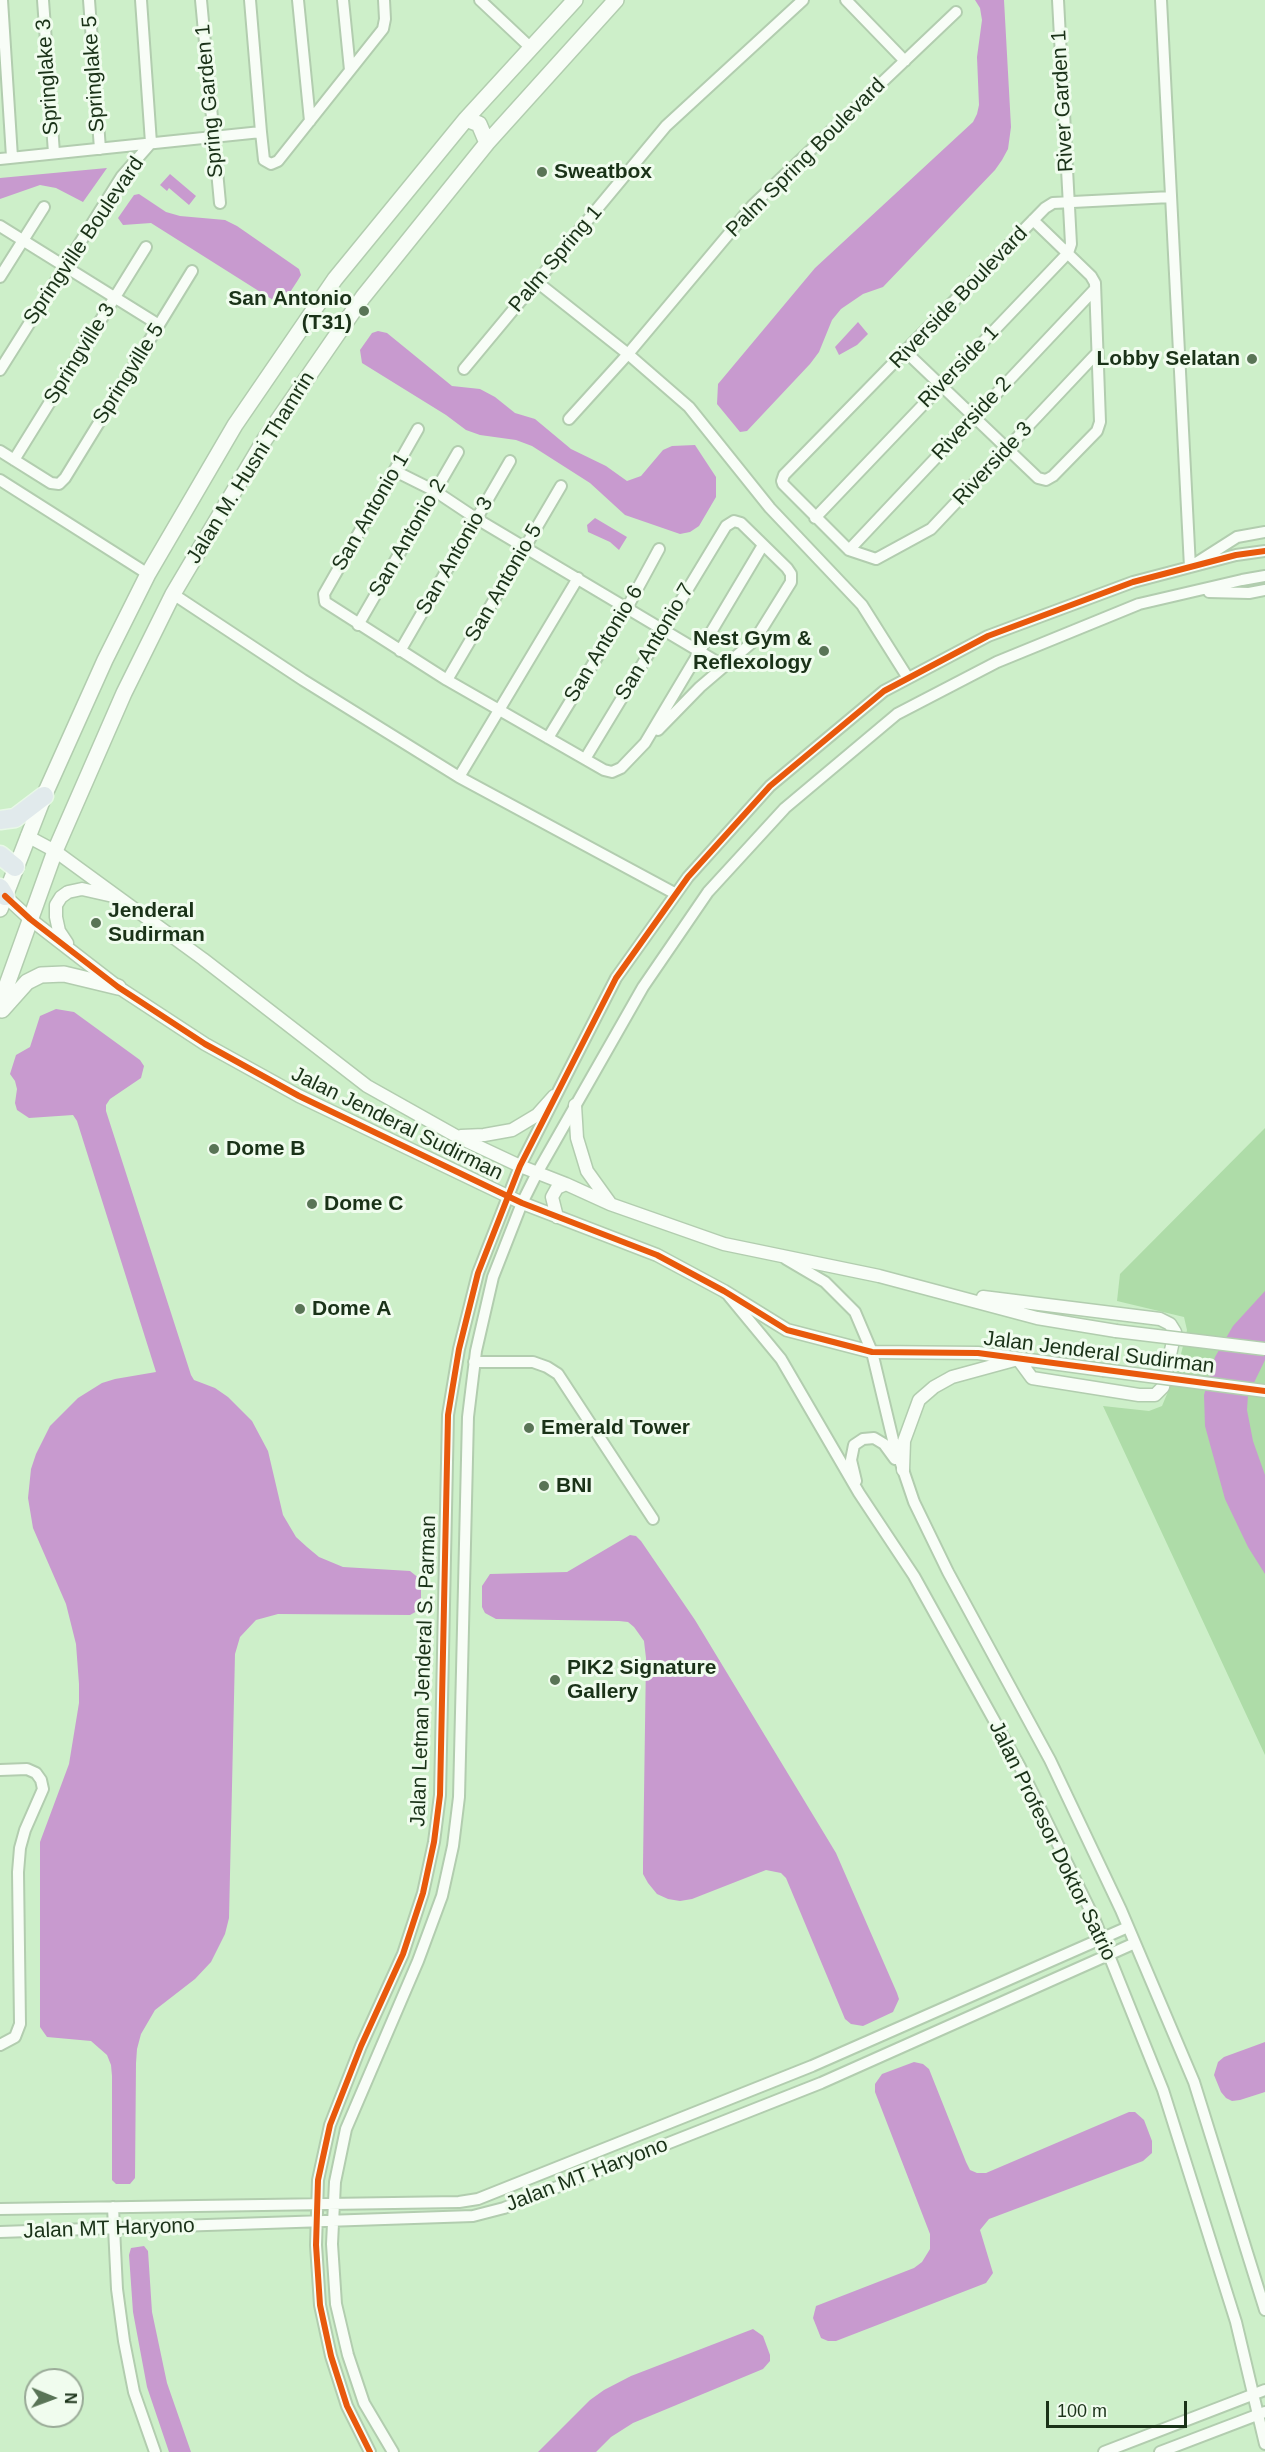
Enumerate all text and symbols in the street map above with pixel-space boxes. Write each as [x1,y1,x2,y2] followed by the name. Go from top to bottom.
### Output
[77,15,111,133] street label: Springlake 5
[31,18,65,136] street label: Springlake 3
[191,23,229,179] street label: Spring Garden 1
[1047,29,1079,173] street label: River Garden 1
[721,73,891,243] street label: Palm Spring Boulevard
[18,152,150,330] street label: Springville Boulevard
[554,159,652,185] place label: Sweatbox
[535,165,549,179] marker: Sweatbox
[504,200,608,318] street label: Palm Spring 1
[885,222,1033,374] street label: Riverside Boulevard
[228,286,352,336] place label: San Antonio (T31)
[39,299,121,409] street label: Springville 3
[357,304,371,318] marker: San Antonio (T31)
[88,319,170,429] street label: Springville 5
[913,320,1005,414] street label: Riverside 1
[1096,346,1240,372] place label: Lobby Selatan
[1245,352,1259,366] marker: Lobby Selatan
[182,367,320,569] street label: Jalan M. Husni Thamrin
[927,372,1017,466] street label: Riverside 2
[948,417,1038,511] street label: Riverside 3
[327,449,415,575] street label: San Antonio 1
[364,475,452,601] street label: San Antonio 2
[411,493,499,619] street label: San Antonio 3
[460,520,548,646] street label: San Antonio 5
[610,579,700,705] street label: San Antonio 7
[559,581,649,707] street label: San Antonio 6
[693,626,812,676] place label: Nest Gym & Reflexology
[817,644,831,658] marker: Nest Gym & Reflexology
[108,898,205,948] place label: Jenderal Sudirman
[89,916,103,930] marker: Jenderal Sudirman
[287,1062,507,1186] street label: Jalan Jenderal Sudirman
[226,1136,305,1162] place label: Dome B
[207,1142,221,1156] marker: Dome B
[324,1191,403,1217] place label: Dome C
[305,1197,319,1211] marker: Dome C
[312,1296,391,1322] place label: Dome A
[293,1302,307,1316] marker: Dome A
[982,1326,1216,1380] street label: Jalan Jenderal Sudirman
[541,1415,690,1441] place label: Emerald Tower
[522,1421,536,1435] marker: Emerald Tower
[556,1473,592,1499] place label: BNI
[537,1479,551,1493] marker: BNI
[406,1515,442,1827] street label: Jalan Letnan Jenderal S. Parman
[567,1655,716,1705] place label: PIK2 Signature Gallery
[548,1673,562,1687] marker: PIK2 Signature Gallery
[983,1717,1121,1965] street label: Jalan Profesor Doktor Satrio
[502,2132,672,2218] street label: Jalan MT Haryono
[23,2213,195,2245] street label: Jalan MT Haryono
[24,2368,84,2428] north arrow
[1049,2389,1190,2427] scale bar
[62,2392,79,2404] text: N
[1057,2401,1107,2421] text: 100 m

